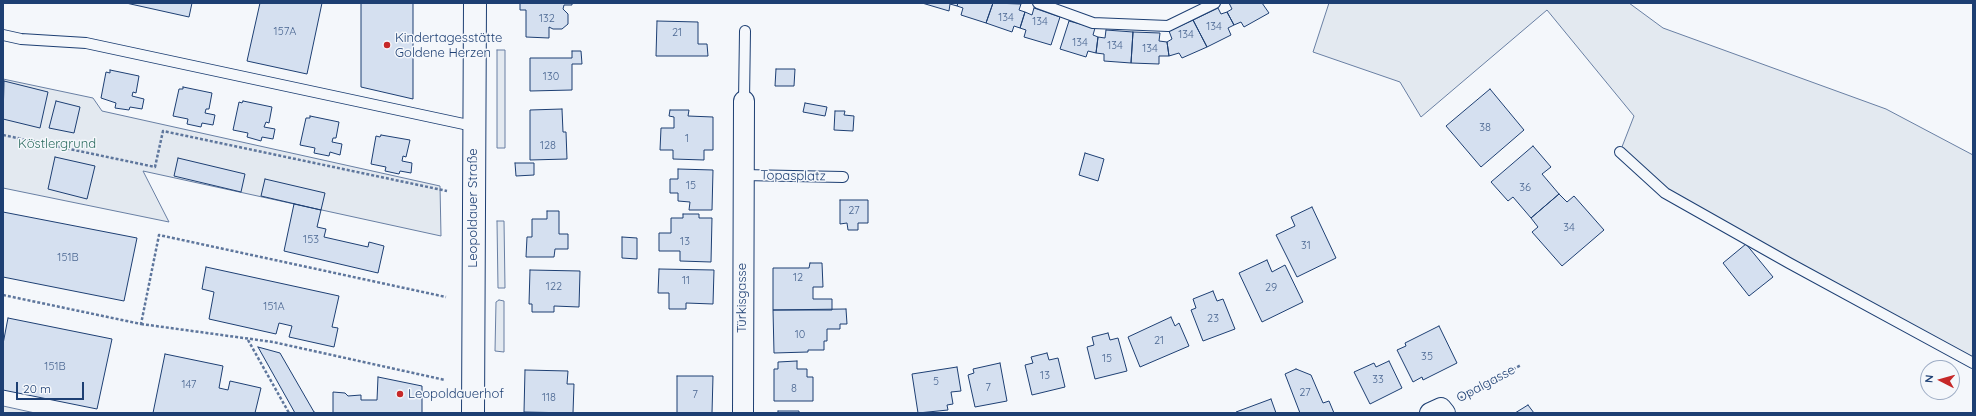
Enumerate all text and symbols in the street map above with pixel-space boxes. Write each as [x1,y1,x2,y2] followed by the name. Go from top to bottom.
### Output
[998,11,1014,25] house number: 134
[539,12,555,26] house number: 132
[1032,15,1048,29] house number: 134
[1206,20,1222,34] house number: 134
[274,25,296,39] house number: 157A
[672,26,682,40] house number: 21
[1178,28,1194,42] house number: 134
[395,30,502,61] place label: Kindertagesstätte Goldene Herzen
[1072,36,1088,50] house number: 134
[1107,39,1123,53] house number: 134
[382,40,392,50] marker: Kindertagesstätte Goldene Herzen
[1142,42,1158,56] house number: 134
[543,70,559,84] house number: 130
[1479,121,1491,135] house number: 38
[685,132,689,146] house number: 1
[18,136,96,152] park label: Köstlergrund
[540,139,556,153] house number: 128
[465,148,481,268] street label: Leopoldauer Straße
[760,168,826,184] street label: Topasplatz
[686,179,696,193] house number: 15
[1519,181,1531,195] house number: 36
[848,204,860,218] house number: 27
[1563,221,1575,235] house number: 34
[303,233,319,247] house number: 153
[680,235,690,249] house number: 13
[1301,239,1311,253] house number: 31
[57,251,79,265] house number: 151B
[734,263,750,333] street label: Türkisgasse
[793,271,803,285] house number: 12
[682,274,690,288] house number: 11
[546,280,562,294] house number: 122
[1265,281,1277,295] house number: 29
[263,300,285,314] house number: 151A
[1207,312,1219,326] house number: 23
[795,328,805,342] house number: 10
[1154,334,1164,348] house number: 21
[1421,350,1433,364] house number: 35
[1102,352,1112,366] house number: 15
[44,360,66,374] house number: 151B
[1920,360,1960,400] north arrow
[1454,362,1518,406] street label: Opalgasse
[1040,369,1050,383] house number: 13
[1372,373,1384,387] house number: 33
[18,374,86,400] scale bar
[1922,374,1936,384] text: N
[933,375,939,389] house number: 5
[181,378,197,392] house number: 147
[23,381,51,396] text: 20 m
[985,381,991,395] house number: 7
[791,382,797,396] house number: 8
[408,386,504,402] place label: Leopoldauerhof
[1299,386,1311,400] house number: 27
[692,388,698,402] house number: 7
[395,389,405,399] marker: Leopoldauerhof
[542,391,556,405] house number: 118

